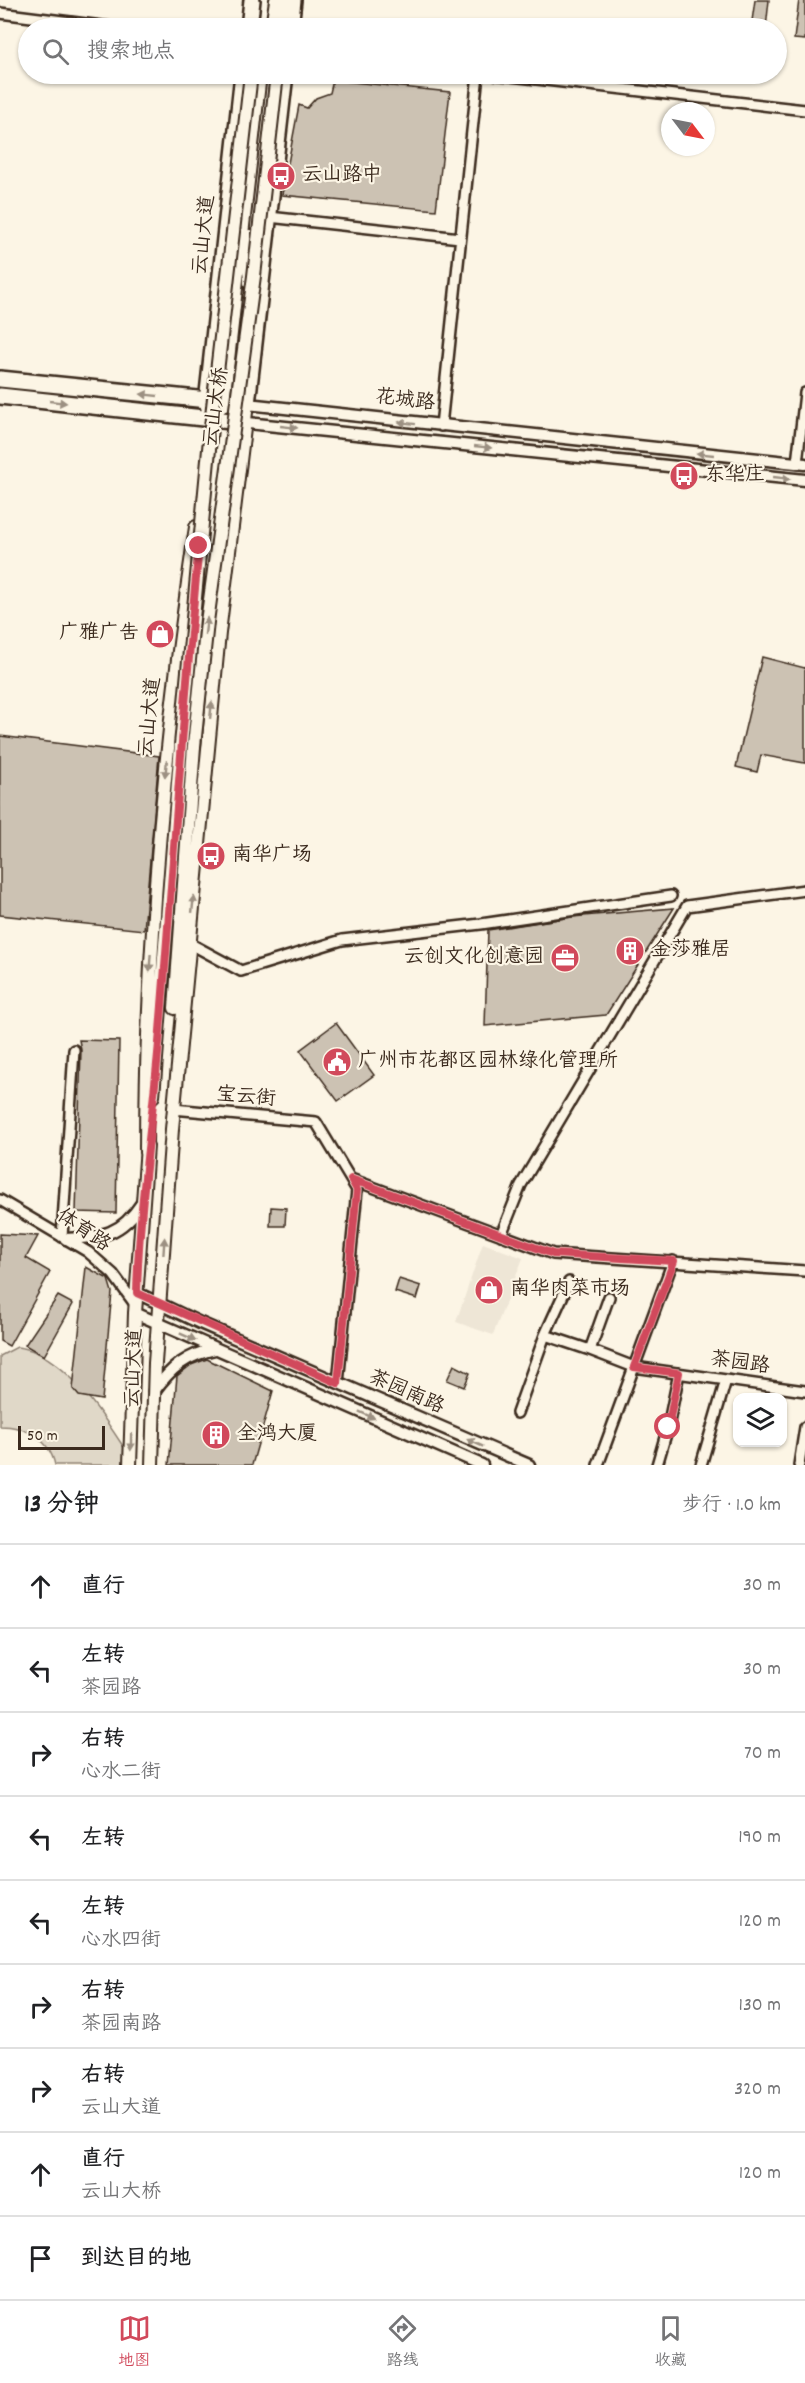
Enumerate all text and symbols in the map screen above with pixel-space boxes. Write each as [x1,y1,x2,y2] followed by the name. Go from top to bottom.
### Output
[18,18,787,84] search box
[39,35,72,68] icon: search
[87,37,175,68] text: 搜索地点
[661,102,715,156] north arrow
[265,160,297,192] bus stop icon: 云山路中
[302,162,382,190] place label: 云山路中
[187,194,223,276] street label: 云山大道
[198,365,236,449] street label: 云山大桥
[374,383,437,419] street label: 花城路
[140,391,159,400] one-way arrow
[49,398,68,407] one-way arrow
[397,418,416,427] one-way arrow
[280,422,299,432] one-way arrow
[474,442,493,452] one-way arrow
[695,449,714,459] one-way arrow
[668,460,700,492] bus stop icon: 东华庄
[705,462,765,490] place label: 东华庄
[772,473,791,483] one-way arrow
[185,532,211,558] route end
[202,616,211,635] one-way arrow
[144,618,176,650] shop icon: 广雅广告
[59,620,139,648] place label: 广雅广告
[133,676,169,758] street label: 云山大道
[206,700,216,719] one-way arrow
[161,759,171,778] one-way arrow
[195,840,227,872] bus stop icon: 南华广场
[232,842,312,870] place label: 南华广场
[188,895,198,914] one-way arrow
[614,935,646,967] building icon: 金莎雅居
[651,937,731,965] place label: 金莎雅居
[549,942,581,974] office icon: 云创文化创意园
[404,944,544,972] place label: 云创文化创意园
[145,954,155,973] one-way arrow
[321,1046,353,1078] public building icon: 广州市花都区园林绿化管理所
[358,1048,618,1076] place label: 广州市花都区园林绿化管理所
[215,1081,277,1115] street label: 宝云街
[50,1203,117,1260] street label: 体育路
[159,1236,169,1255] one-way arrow
[473,1274,505,1306] shop icon: 南华肉菜市场
[510,1276,630,1304] place label: 南华肉菜市场
[120,1328,150,1408] street label: 云山大道
[179,1333,197,1342] one-way arrow
[708,1346,773,1382] street label: 茶园路
[364,1364,449,1422] street label: 茶园南路
[733,1393,787,1447] map controls
[733,1393,787,1447] button: layers
[358,1410,375,1419] one-way arrow
[654,1413,680,1439] route start
[200,1419,232,1451] building icon: 全鸿大厦
[237,1421,317,1449] place label: 全鸿大厦
[18,1423,105,1450] scale bar
[27,1425,58,1448] text: 50 m
[126,1432,135,1451] one-way arrow
[466,1438,484,1448] one-way arrow
[24,1487,99,1524] text: 13 分钟
[682,1492,781,1520] text: 步行 · 1.0 km
[24,1570,57,1603] icon: ahead
[81,1572,125,1603] text: 直行
[743,1572,781,1600] text: 30 m
[81,1641,125,1672] text: 左转
[24,1654,57,1687] icon: left
[743,1656,781,1684] text: 30 m
[81,1675,141,1703] text: 茶园路
[81,1725,125,1756] text: 右转
[24,1738,57,1771] icon: right
[744,1740,781,1768] text: 70 m
[81,1759,161,1787] text: 心水二街
[24,1822,57,1855] icon: left
[81,1824,125,1855] text: 左转
[738,1824,781,1852] text: 190 m
[81,1893,125,1924] text: 左转
[24,1906,57,1939] icon: left
[739,1908,781,1936] text: 120 m
[81,1927,161,1955] text: 心水四街
[81,1977,125,2008] text: 右转
[24,1990,57,2023] icon: right
[739,1992,781,2020] text: 130 m
[81,2011,161,2039] text: 茶园南路
[81,2061,125,2092] text: 右转
[24,2074,57,2107] icon: right
[734,2076,781,2104] text: 320 m
[81,2095,161,2123] text: 云山大道
[81,2145,125,2176] text: 直行
[24,2158,57,2191] icon: ahead
[739,2160,781,2188] text: 120 m
[81,2179,161,2207] text: 云山大桥
[24,2242,57,2275] icon: arrive
[81,2244,191,2275] text: 到达目的地
[118,2312,151,2373] tab: 地图
[386,2312,419,2373] tab: 路线
[654,2312,687,2373] tab: 收藏

